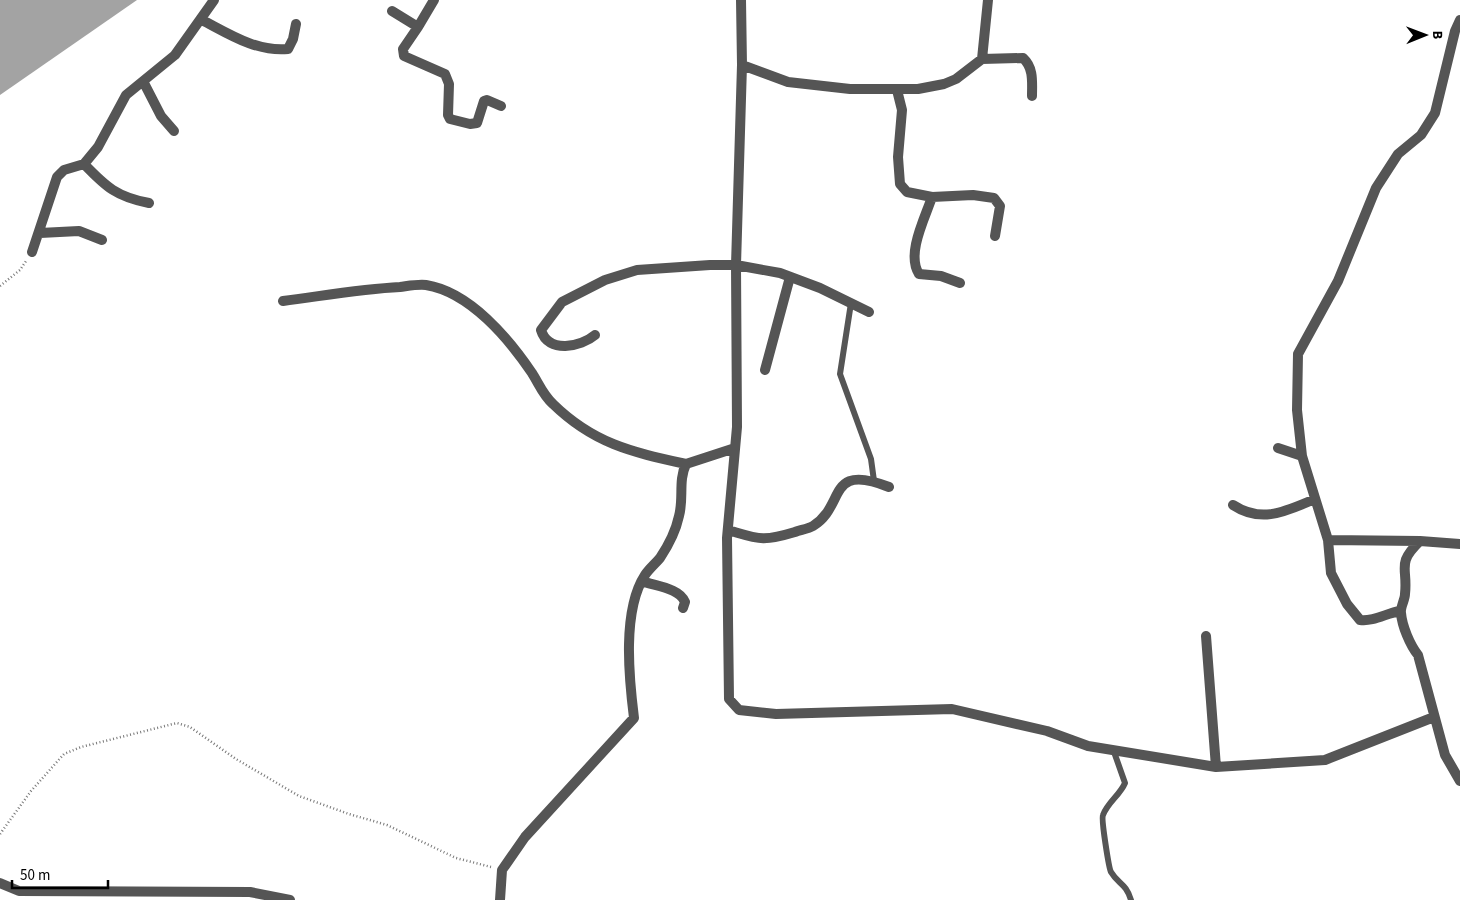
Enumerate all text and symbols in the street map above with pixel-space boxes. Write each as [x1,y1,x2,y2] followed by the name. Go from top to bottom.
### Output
[1400,10,1450,60] north arrow
[1427,30,1447,40] text: B
[12,858,109,890] scale bar
[20,865,50,886] text: 50 m

